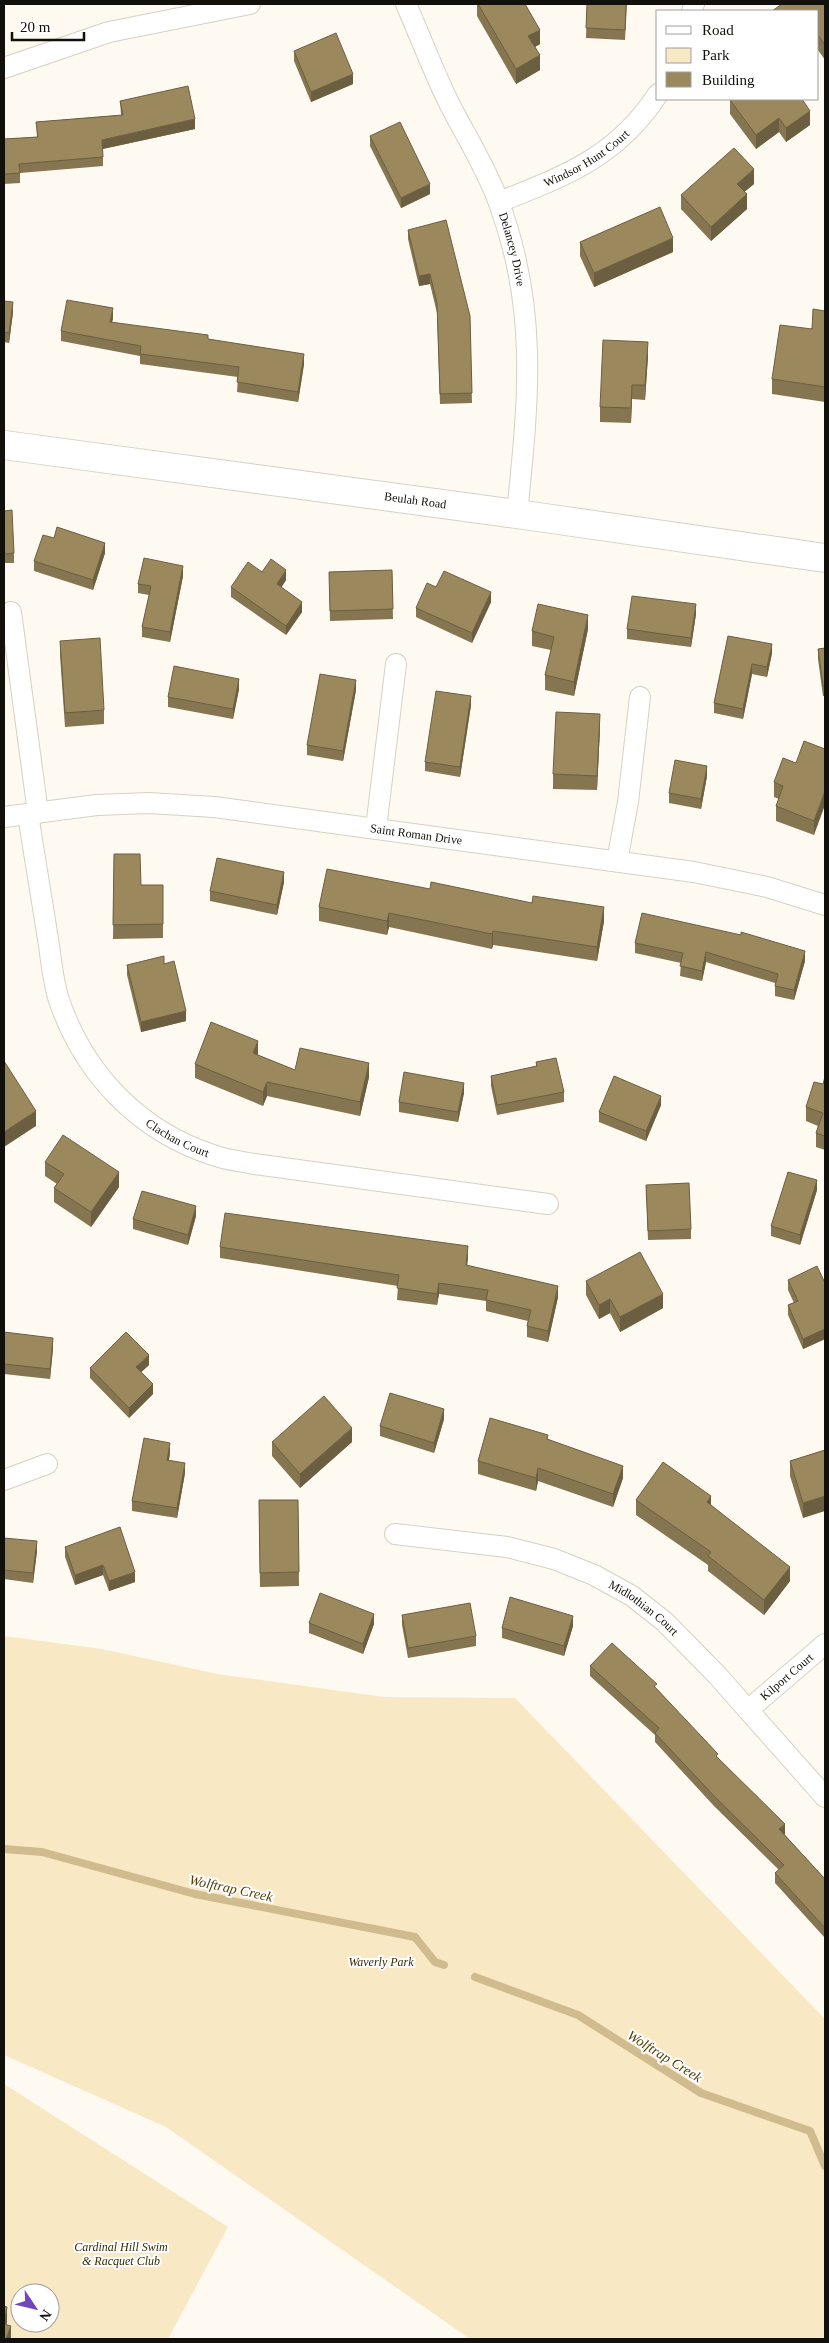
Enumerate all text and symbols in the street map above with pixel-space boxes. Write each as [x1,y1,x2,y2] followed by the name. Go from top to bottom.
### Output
[12,10,85,42] scale bar
[656,10,819,100] legend
[20,19,51,35] text: 20 m
[702,22,734,38] text: Road
[702,47,730,63] text: Park
[702,72,755,88] text: Building
[542,126,632,190] street label: Windsor Hunt Court
[496,211,528,287] street label: Delancey Drive
[383,489,447,511] street label: Beulah Road
[369,821,463,848] street label: Saint Roman Drive
[143,1116,212,1160] street label: Clachan Court
[606,1577,682,1639] street label: Midlothian Court
[757,1650,816,1703] street label: Kilport Court
[188,1872,275,1905] water label: Wolftrap Creek
[348,1955,414,1969] park label: Waverly Park
[625,2028,705,2086] water label: Wolftrap Creek
[74,2240,168,2268] park label: Cardinal Hill Swim & Racquet Club
[10,2283,60,2333] north arrow
[36,2307,54,2324] text: N

